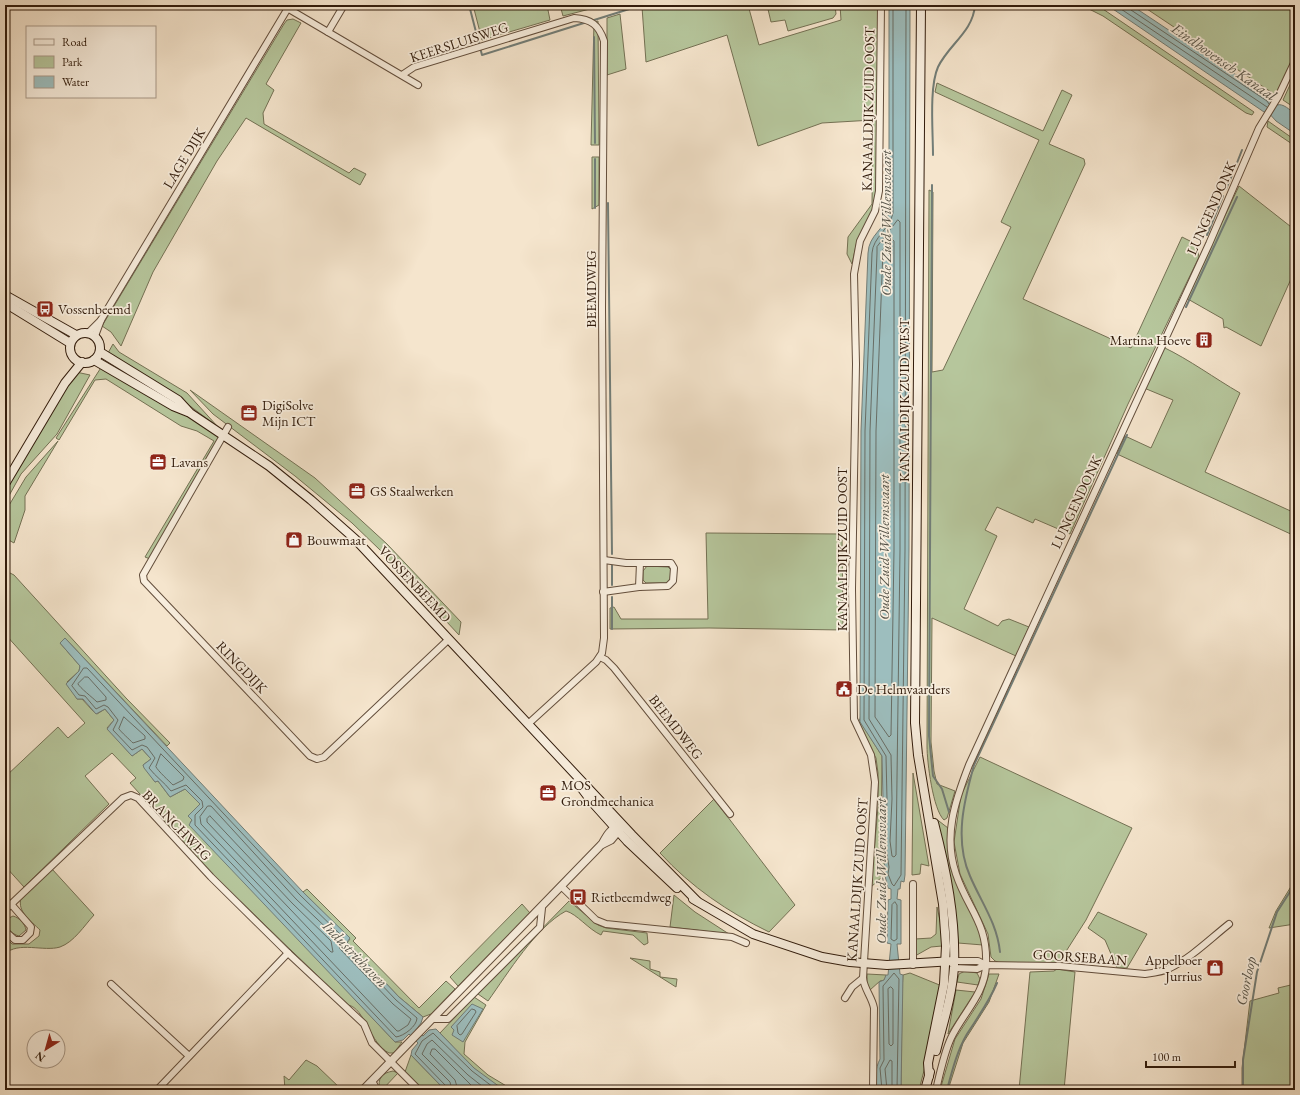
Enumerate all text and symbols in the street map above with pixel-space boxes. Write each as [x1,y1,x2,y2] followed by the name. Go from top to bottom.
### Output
[407,18,511,66] street label: KEERSLUISWEG
[1167,18,1281,105] water label: Eindhovensch Kanaal
[26,26,156,98] legend
[858,26,878,191] street label: KANAALDIJK ZUID OOST
[62,34,88,50] text: Road
[62,54,83,70] text: Park
[62,74,89,90] text: Water
[159,124,209,192] street label: LAGE DIJK
[876,149,895,296] water label: Oude Zuid-Willemsvaart
[1182,158,1240,258] street label: LUNGENDONK
[582,250,600,328] street label: BEEMDWEG
[35,299,55,319] bus stop icon: Vossenbeemd
[58,300,132,318] place label: Vossenbeemd
[895,317,913,482] street label: KANAALDIJK ZUID WEST
[1194,330,1214,350] building icon: Martina Hoeve
[1110,331,1192,349] place label: Martina Hoeve
[262,396,316,430] place label: DigiSolve Mijn ICT
[239,403,259,423] office icon: DigiSolve Mijn ICT
[148,452,168,472] office icon: Lavans
[1047,452,1106,551] street label: LUNGENDONK
[171,453,208,471] place label: Lavans
[833,466,851,631] street label: KANAALDIJK ZUID OOST
[874,473,893,620] water label: Oude Zuid-Willemsvaart
[347,481,367,501] office icon: GS Staalwerken
[370,482,454,500] place label: GS Staalwerken
[284,530,304,550] shop icon: Bouwmaat
[307,531,366,549] place label: Bouwmaat
[375,542,456,627] street label: VOSSENBEEMD
[213,637,272,697] street label: RINGDIJK
[834,679,854,699] public building icon: De Helmvaarders
[857,680,951,698] place label: De Helmvaarders
[645,691,707,763] street label: BEEMDWEG
[561,776,654,810] place label: MOS Grondmechanica
[538,783,558,803] office icon: MOS Grondmechanica
[139,786,215,864] street label: BRANCHWEG
[842,797,872,963] street label: KANAALDIJK ZUID OOST
[871,797,890,944] water label: Oude Zuid-Willemsvaart
[568,887,588,907] bus stop icon: Rietbeemdweg
[591,888,672,906] place label: Rietbeemdweg
[318,916,392,991] water label: Industriehaven
[1032,945,1128,969] street label: GOORSEBAAN
[1144,951,1202,985] place label: Appelboer Jurrius
[1231,954,1260,1007] water label: Goorloop
[1205,958,1225,978] shop icon: Appelboer Jurrius
[26,1029,66,1069] north arrow
[1146,1043,1235,1069] scale bar
[32,1049,48,1065] text: N
[1152,1049,1182,1065] text: 100 m

